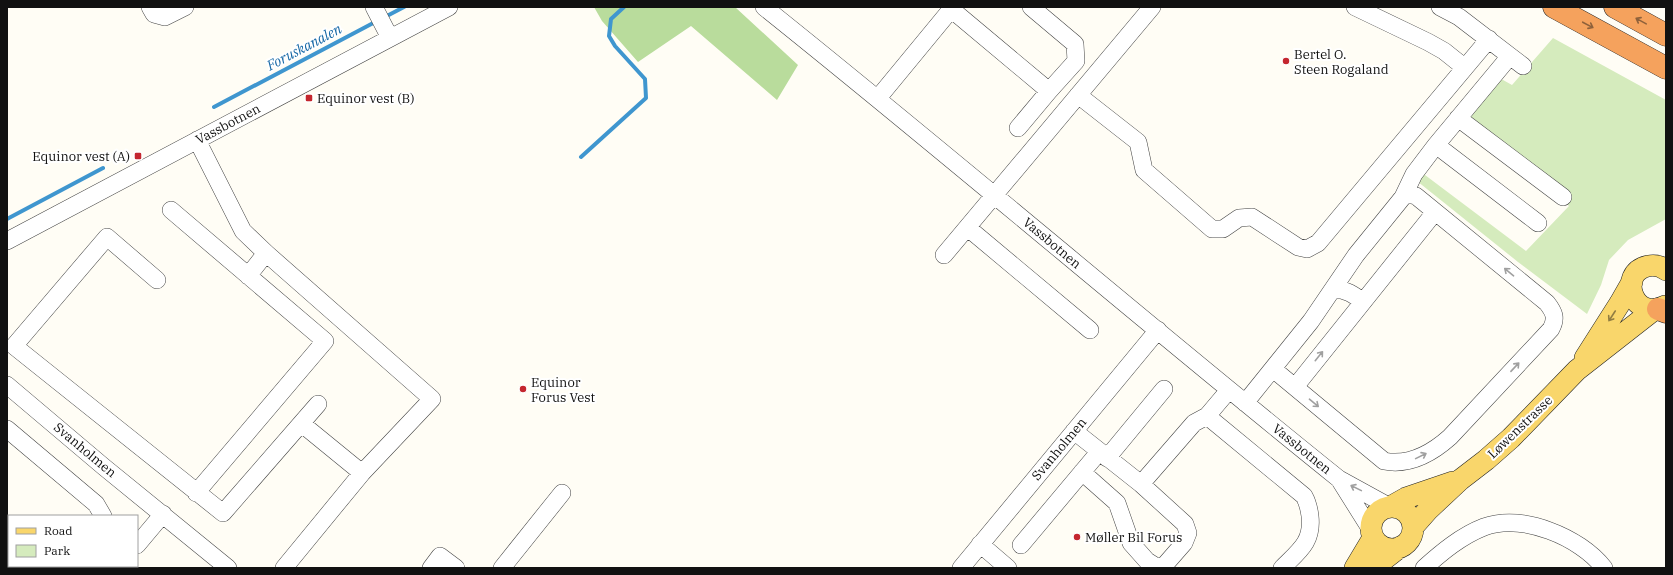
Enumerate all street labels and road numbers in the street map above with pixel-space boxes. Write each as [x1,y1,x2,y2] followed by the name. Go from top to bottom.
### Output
[193,100,263,148] street label: Vassbotnen
[1019,214,1085,272] street label: Vassbotnen
[1484,392,1556,462] street label: Løwenstrasse
[1028,414,1090,484] street label: Svanholmen
[50,419,120,481] street label: Svanholmen
[1269,420,1335,478] street label: Vassbotnen

